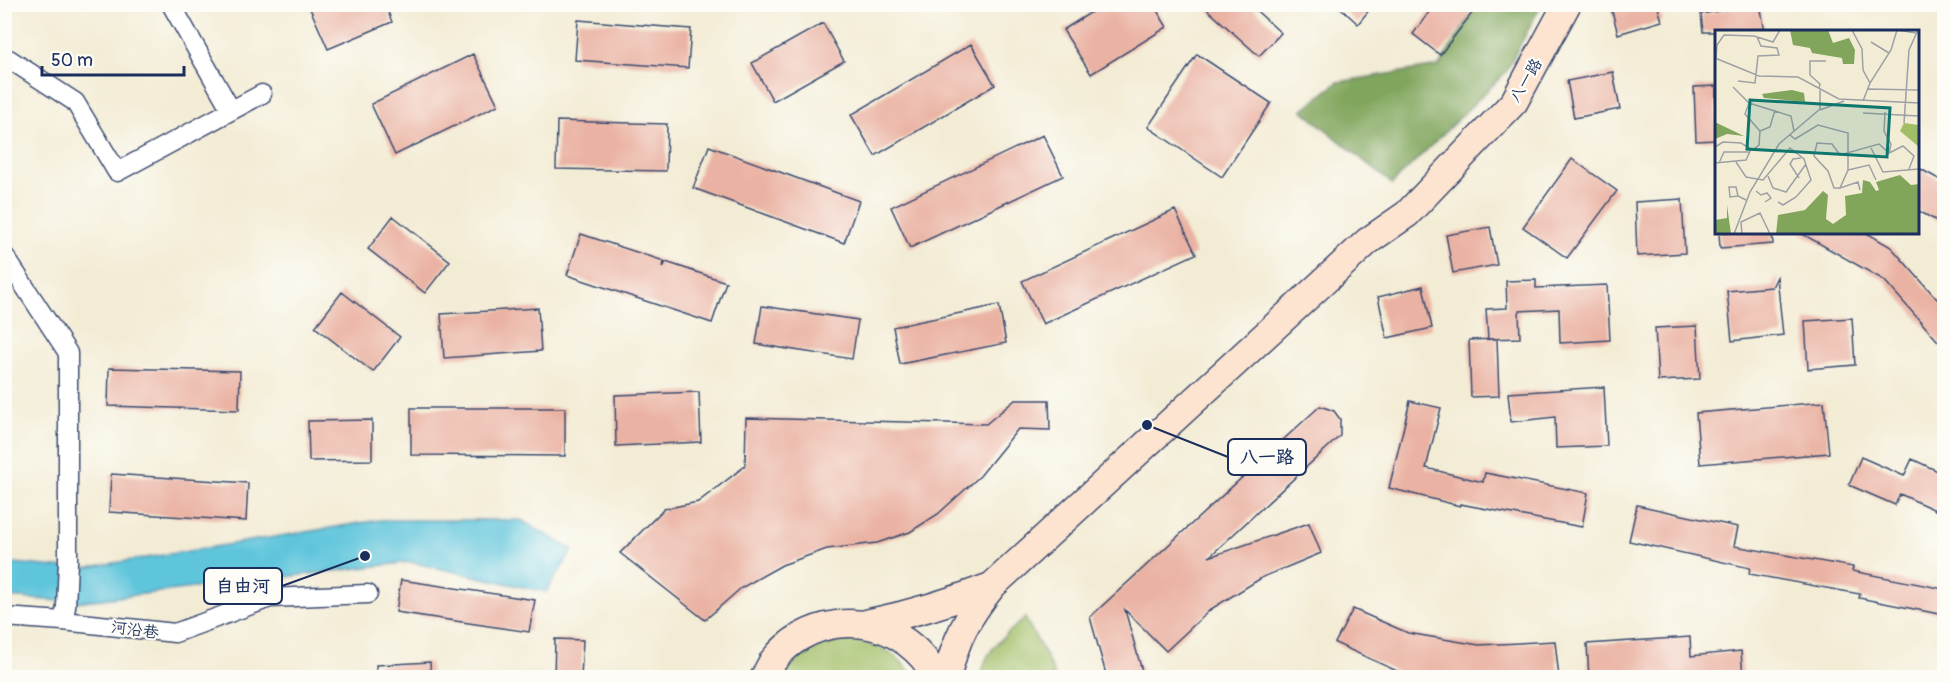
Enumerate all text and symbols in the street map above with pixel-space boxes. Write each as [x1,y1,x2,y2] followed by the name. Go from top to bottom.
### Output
[1715,30,1919,234] inset map
[42,39,184,77] scale bar
[51,49,93,72] text: 50 m
[1505,55,1547,106] street label: 八一路
[1228,439,1306,475] callout: 八一路
[1240,446,1294,469] text: 八一路
[204,568,282,604] callout: 自由河
[216,575,270,598] text: 自由河
[110,617,160,643] street label: 河沿巷

